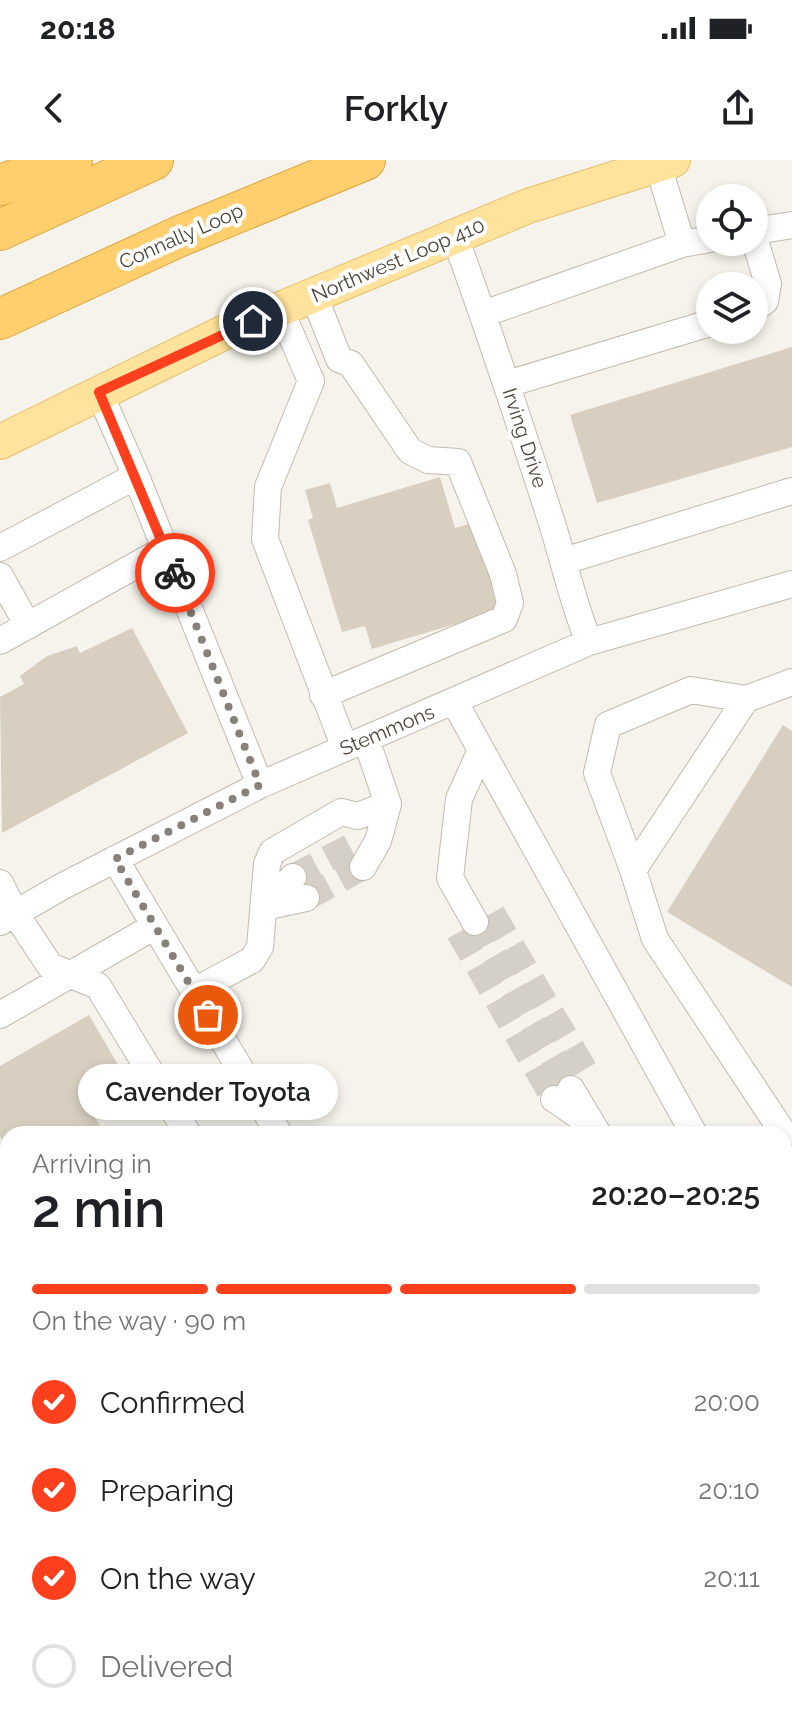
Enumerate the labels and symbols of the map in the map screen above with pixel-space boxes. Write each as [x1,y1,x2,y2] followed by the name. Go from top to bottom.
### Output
[115,198,247,274] street label: Connally Loop
[308,213,488,307] street label: Northwest Loop 410
[219,287,287,355] pin
[498,385,553,491] street label: Irving Drive
[135,533,215,613] courier
[336,699,438,761] street label: Stemmons
[174,981,242,1049] pin
[78,1063,338,1119] callout: Cavender Toyota

